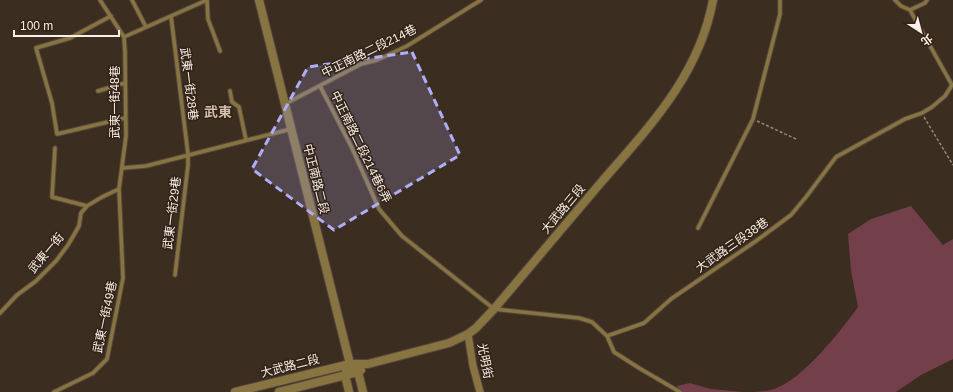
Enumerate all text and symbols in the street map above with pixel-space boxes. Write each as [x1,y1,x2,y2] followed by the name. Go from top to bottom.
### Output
[14,12,119,38] scale bar
[901,12,941,52] north arrow
[20,19,53,33] text: 100 m
[319,22,419,80] street label: 中正南路二段214巷
[919,32,935,48] text: 北
[178,47,200,121] street label: 武東一街28巷
[108,65,122,139] street label: 武東一街48巷
[328,89,394,205] street label: 中正南路二段214巷6弄
[204,104,232,120] district label: 武東
[300,142,332,216] street label: 中正南路二段
[161,176,183,250] street label: 武東一街29巷
[538,182,588,236] street label: 大武路三段
[693,215,771,275] street label: 大武路三段38巷
[25,230,67,276] street label: 武東一街
[91,280,119,354] street label: 武東一街49巷
[475,342,495,380] street label: 光明街
[259,352,321,380] street label: 大武路二段

